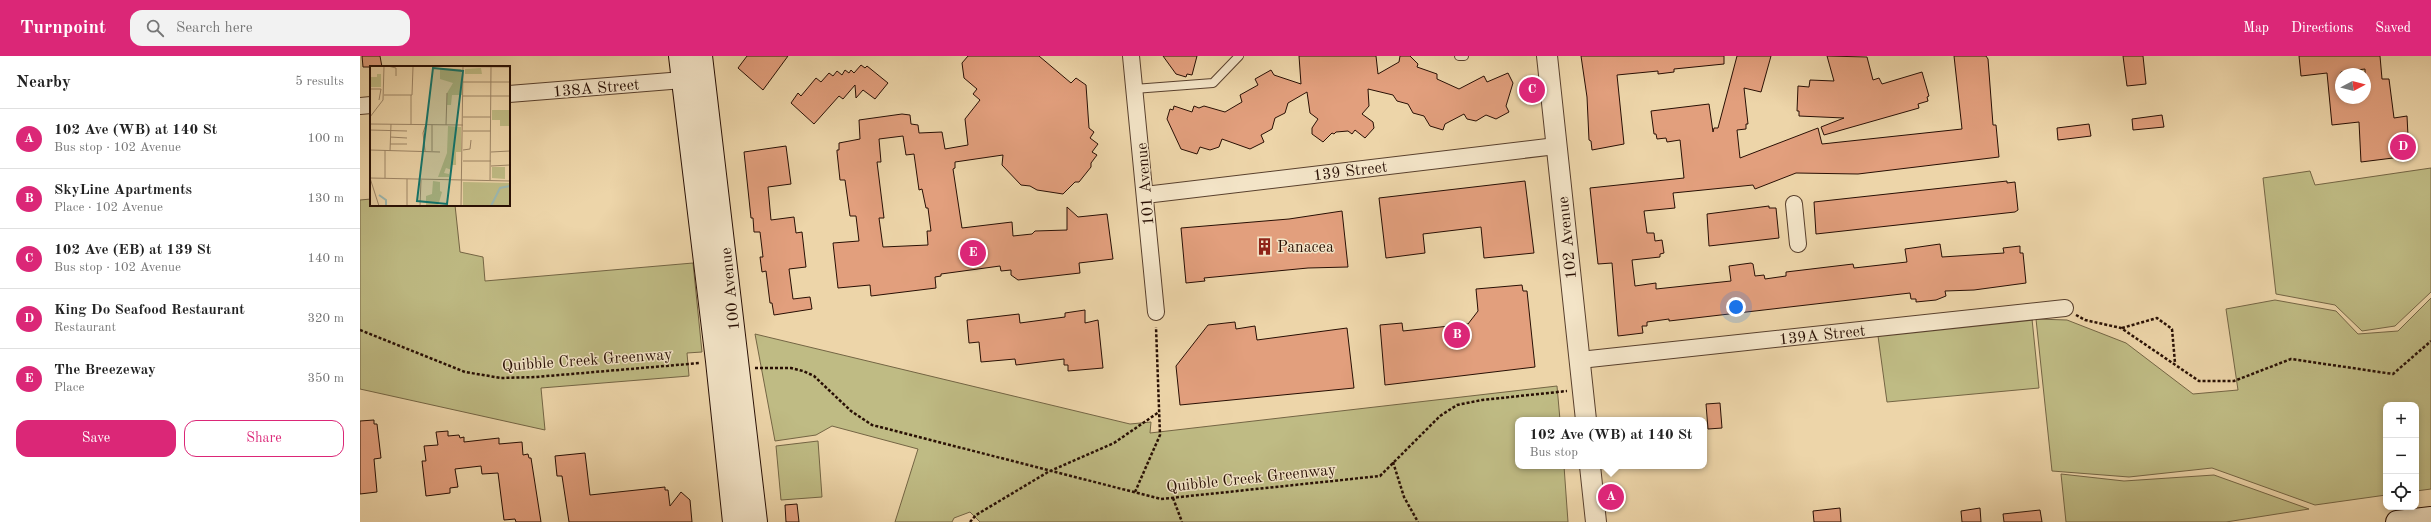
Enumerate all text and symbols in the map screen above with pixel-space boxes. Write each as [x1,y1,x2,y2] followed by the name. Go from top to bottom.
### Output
[130,10,410,46] search box
[144,17,166,39] icon: search
[20,19,106,38] text: Turnpoint
[176,21,253,36] text: Search here
[2243,21,2269,35] text: Map
[2291,21,2353,35] text: Directions
[2375,21,2411,35] text: Saved
[370,66,510,206] inset map
[2335,68,2371,104] north arrow
[16,74,71,91] text: Nearby
[295,75,344,88] text: 5 results
[1519,75,1545,105] pin: C
[552,77,641,101] street label: 138A Street
[54,123,217,138] text: 102 Ave (WB) at 140 St
[24,132,34,145] text: A
[307,132,344,145] text: 100 m
[2390,132,2416,162] pin: D
[54,141,181,154] text: Bus stop · 102 Avenue
[1134,142,1158,226] street label: 101 Avenue
[1312,159,1389,184] street label: 139 Street
[54,183,192,198] text: SkyLine Apartments
[24,192,34,205] text: B
[307,192,344,205] text: 130 m
[1556,196,1580,280] street label: 102 Avenue
[54,201,163,214] text: Place · 102 Avenue
[1254,236,1274,256] building icon: Panacea
[960,238,986,268] pin: E
[1277,240,1334,256] place label: Panacea
[54,243,211,258] text: 102 Ave (EB) at 139 St
[719,247,743,331] street label: 100 Avenue
[25,252,33,265] text: C
[307,252,344,265] text: 140 m
[54,261,181,274] text: Bus stop · 102 Avenue
[1726,297,1746,317] your location
[54,303,245,318] text: King Do Seafood Restaurant
[24,312,34,325] text: D
[307,312,344,325] text: 320 m
[1444,320,1470,350] pin: B
[54,321,116,334] text: Restaurant
[1778,323,1867,348] street label: 139A Street
[501,347,673,375] street label: Quibble Creek Greenway
[54,363,156,378] text: The Breezeway
[25,372,33,385] text: E
[307,372,344,385] text: 350 m
[54,381,84,394] text: Place
[2383,402,2419,510] map controls
[2383,402,2419,438] button: +
[1515,417,1707,469] popup
[16,420,176,457] button: Save
[184,420,344,457] button: Share
[1529,428,1693,443] text: 102 Ave (WB) at 140 St
[2383,438,2419,474] button: −
[1529,446,1578,459] text: Bus stop
[1165,462,1338,496] street label: Quibble Creek Greenway
[2383,474,2419,510] button: locate
[1598,482,1624,512] pin: A

